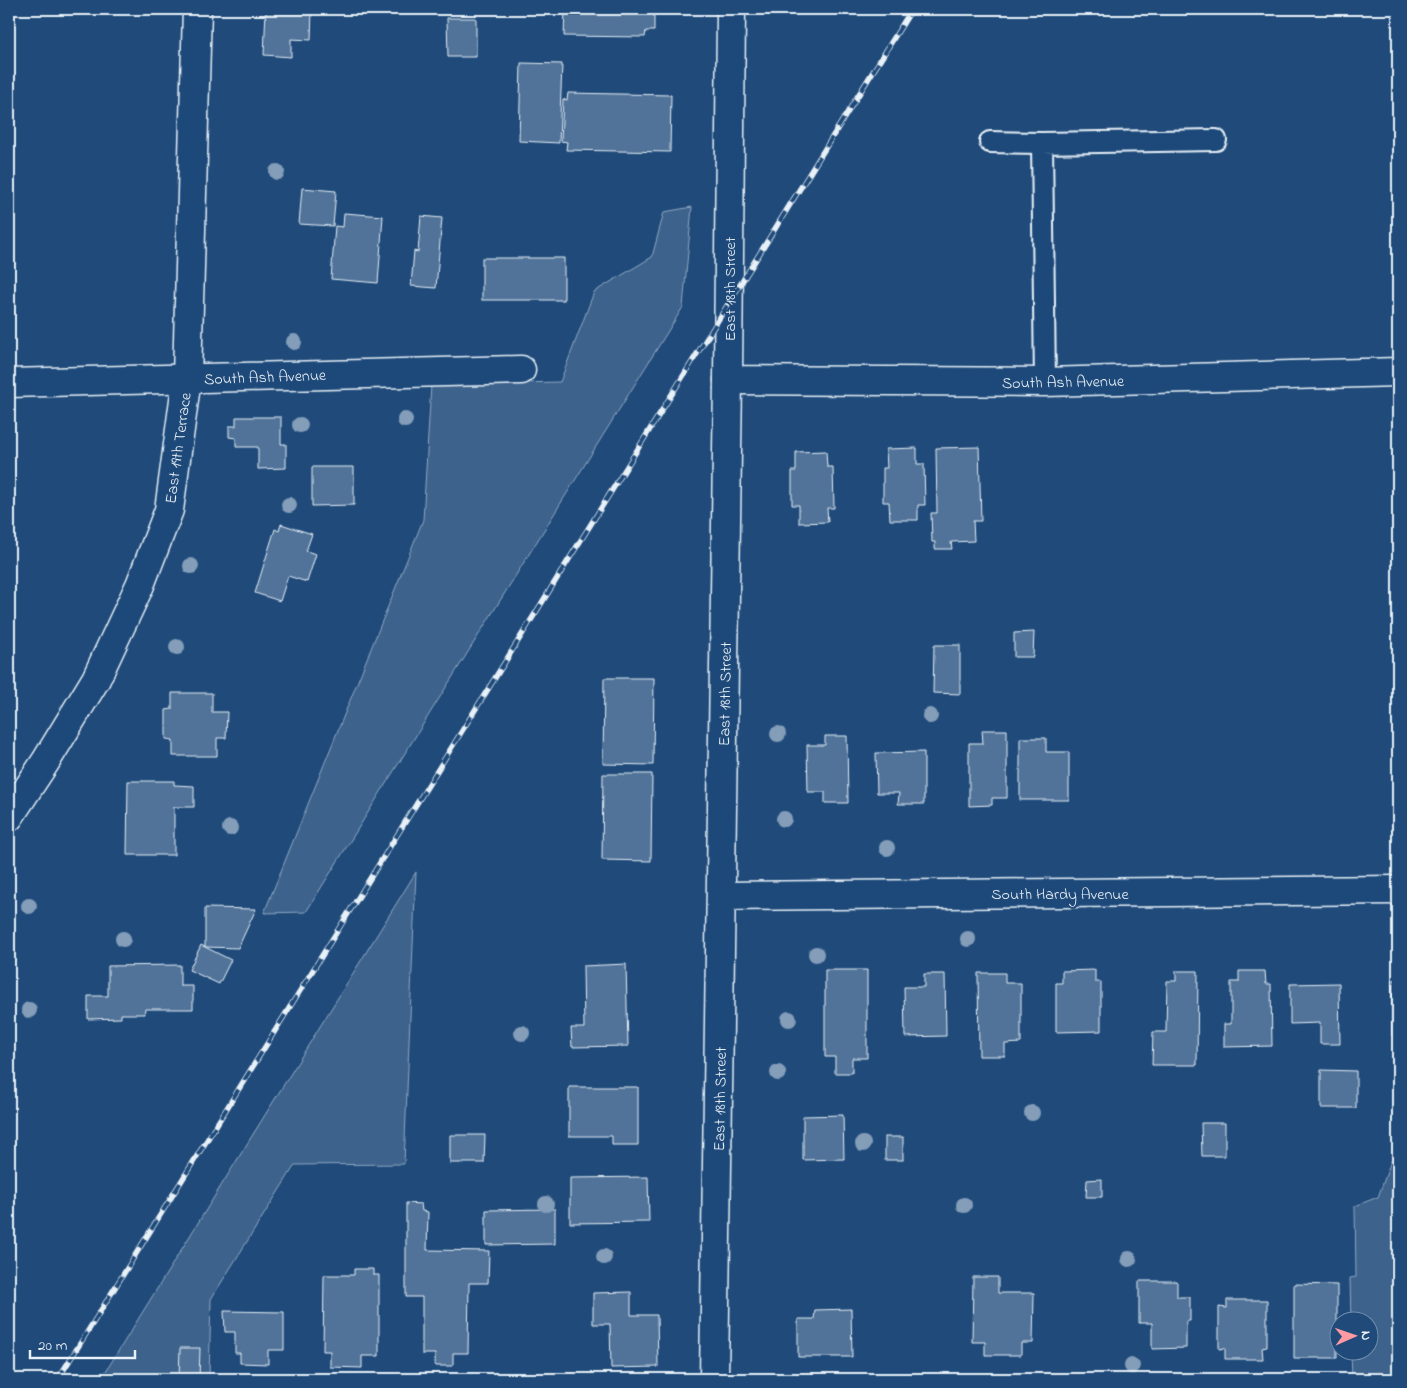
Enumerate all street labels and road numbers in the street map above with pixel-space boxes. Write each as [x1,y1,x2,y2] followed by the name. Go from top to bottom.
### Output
[719,236,743,341] street label: East 18th Street
[204,364,327,392] street label: South Ash Avenue
[1002,370,1125,396] street label: South Ash Avenue
[159,390,199,505] street label: East 19th Terrace
[713,641,739,746] street label: East 18th Street
[991,883,1129,907] street label: South Hardy Avenue
[708,1046,734,1151] street label: East 18th Street

